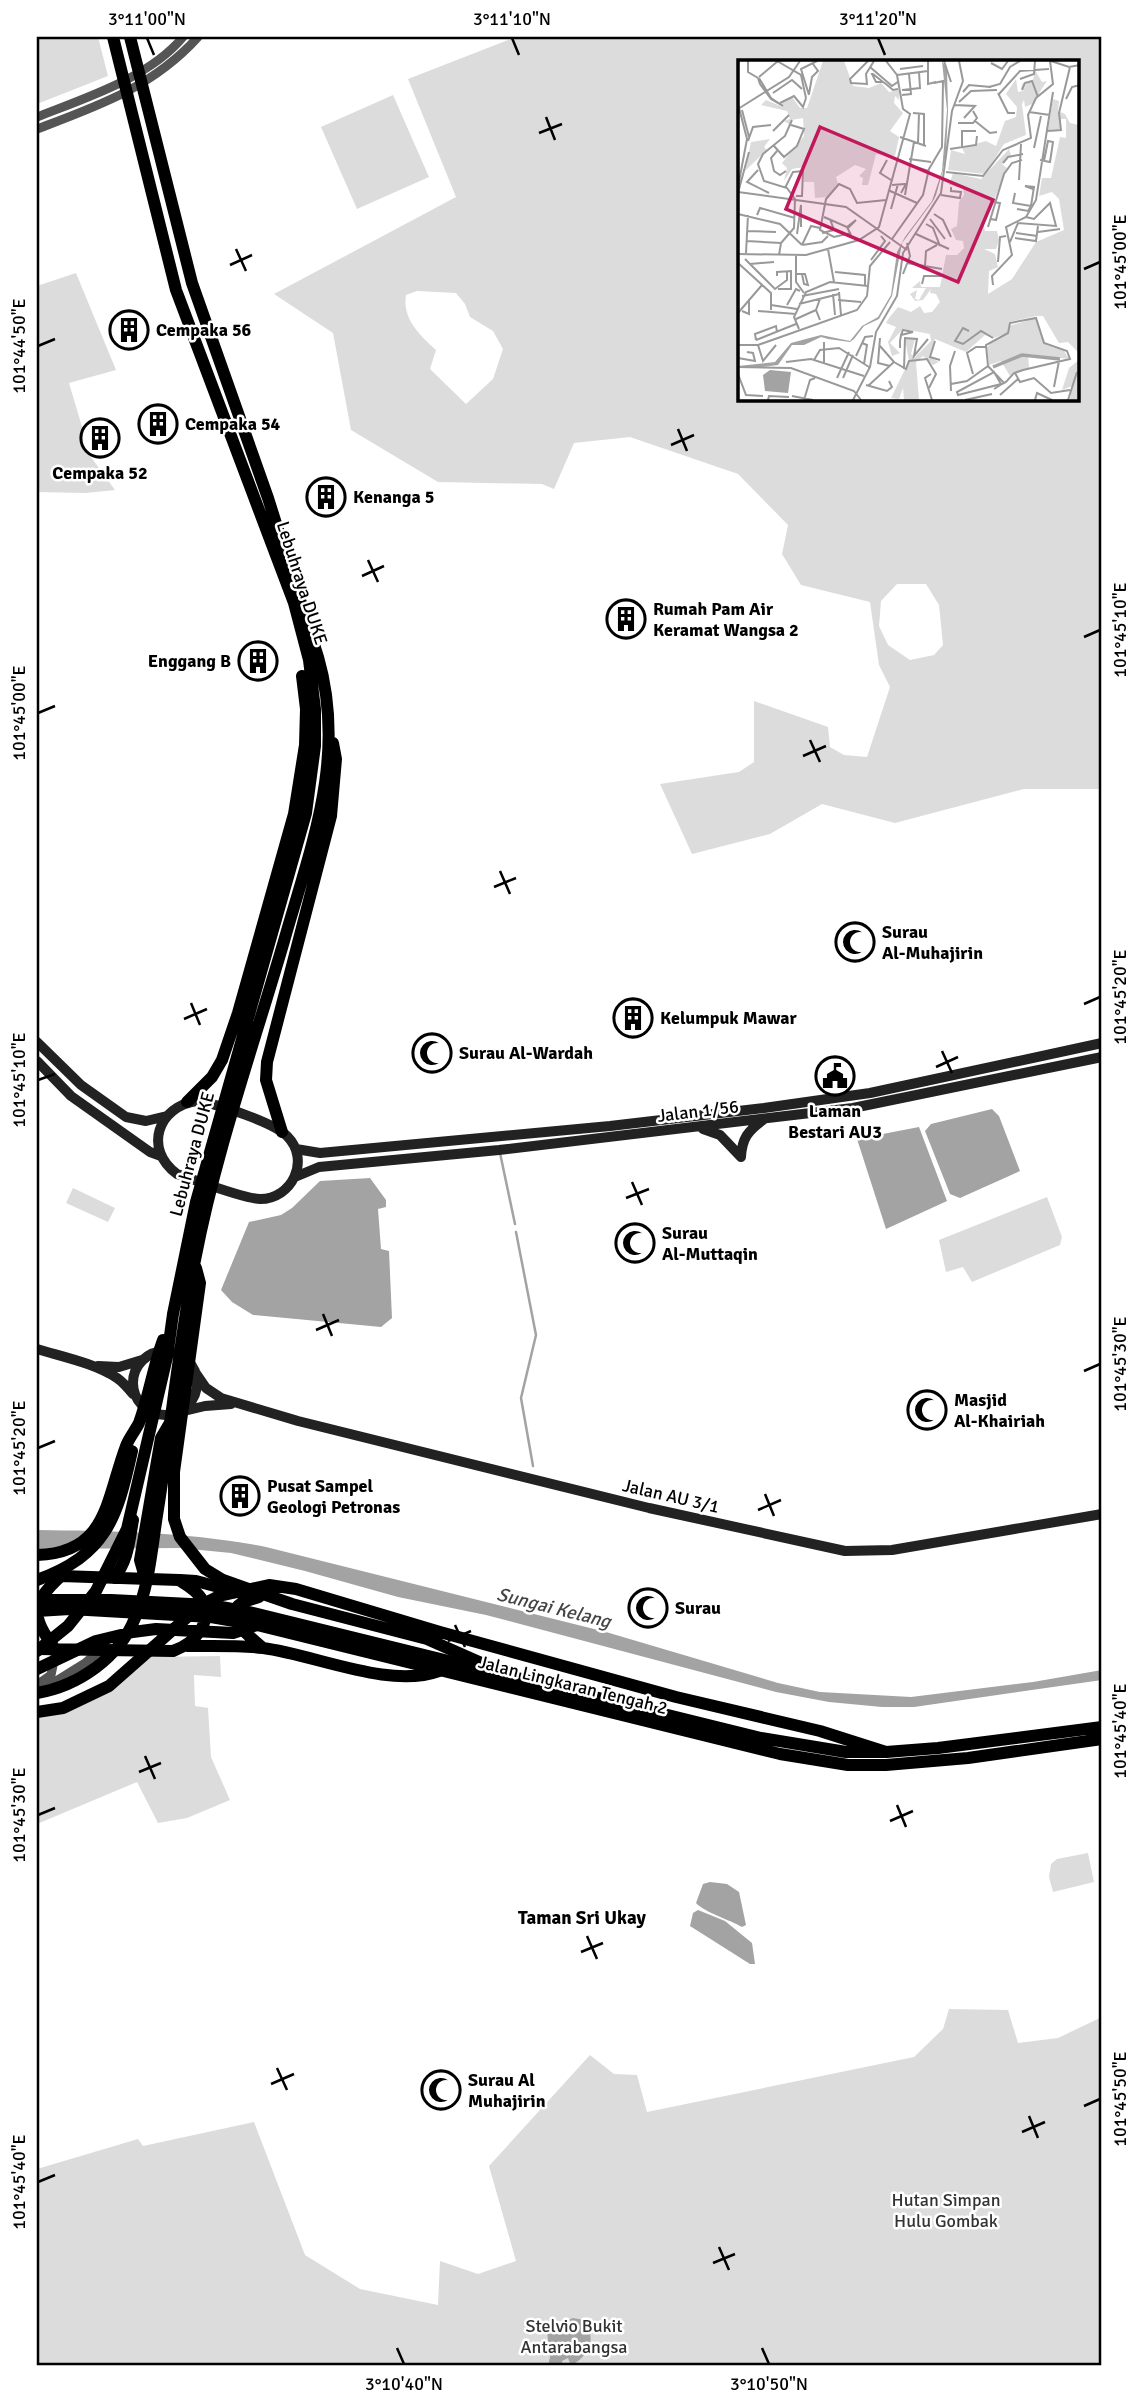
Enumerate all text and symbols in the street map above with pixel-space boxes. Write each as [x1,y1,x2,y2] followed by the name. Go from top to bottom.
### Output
[108,8,186,30] text: 3°11'00"N
[473,8,551,30] text: 3°11'10"N
[839,8,917,30] text: 3°11'20"N
[738,60,1080,401] inset map
[1109,214,1131,310] text: 101°45'00"E
[8,298,30,394] text: 101°44'50"E
[108,309,150,351] building icon: Cempaka 56
[156,319,252,341] place label: Cempaka 56
[137,403,179,445] building icon: Cempaka 54
[185,413,281,435] place label: Cempaka 54
[79,417,121,459] building icon: Cempaka 52
[52,462,148,484] place label: Cempaka 52
[305,476,347,518] building icon: Kenanga 5
[353,486,434,508] place label: Kenanga 5
[272,519,332,647] street label: Lebuhraya DUKE
[1109,582,1131,678] text: 101°45'10"E
[605,598,647,640] building icon: Rumah Pam Air Keramat Wangsa 2
[653,598,799,641] place label: Rumah Pam Air Keramat Wangsa 2
[237,640,279,682] building icon: Enggang B
[148,650,231,672] place label: Enggang B
[8,665,30,761] text: 101°45'00"E
[834,921,876,963] mosque icon: Surau Al-Muhajirin
[882,921,983,964] place label: Surau Al-Muhajirin
[1109,949,1131,1045] text: 101°45'20"E
[612,997,654,1039] building icon: Kelumpuk Mawar
[660,1007,798,1029] place label: Kelumpuk Mawar
[8,1032,30,1128] text: 101°45'10"E
[411,1032,453,1074] mosque icon: Surau Al-Wardah
[459,1042,593,1064] place label: Surau Al-Wardah
[814,1055,856,1097] public building icon: Laman Bestari AU3
[165,1089,219,1219] street label: Lebuhraya DUKE
[656,1095,740,1127] street label: Jalan 1/56
[788,1100,882,1143] place label: Laman Bestari AU3
[614,1222,656,1264] mosque icon: Surau Al-Muttaqin
[662,1222,758,1265] place label: Surau Al-Muttaqin
[1109,1316,1131,1412] text: 101°45'30"E
[906,1389,948,1431] mosque icon: Masjid Al-Khairiah
[954,1389,1045,1432] place label: Masjid Al-Khairiah
[8,1400,30,1496] text: 101°45'20"E
[620,1474,722,1518] street label: Jalan AU 3/1
[219,1475,261,1517] building icon: Pusat Sampel Geologi Petronas
[267,1475,400,1518] place label: Pusat Sampel Geologi Petronas
[494,1582,615,1634] water label: Sungai Kelang
[627,1587,669,1629] mosque icon: Surau
[675,1597,721,1619] place label: Surau
[476,1651,670,1719] street label: Jalan Lingkaran Tengah 2
[1109,1683,1131,1779] text: 101°45'40"E
[8,1767,30,1863] text: 101°45'30"E
[518,1906,646,1930] district label: Taman Sri Ukay
[1109,2051,1131,2147] text: 101°45'50"E
[420,2069,462,2111] mosque icon: Surau Al Muhajirin
[468,2069,546,2112] place label: Surau Al Muhajirin
[8,2134,30,2230] text: 101°45'40"E
[892,2189,1000,2232] park label: Hutan Simpan Hulu Gombak
[521,2315,627,2358] park label: Stelvio Bukit Antarabangsa
[365,2373,443,2395] text: 3°10'40"N
[730,2373,808,2395] text: 3°10'50"N

